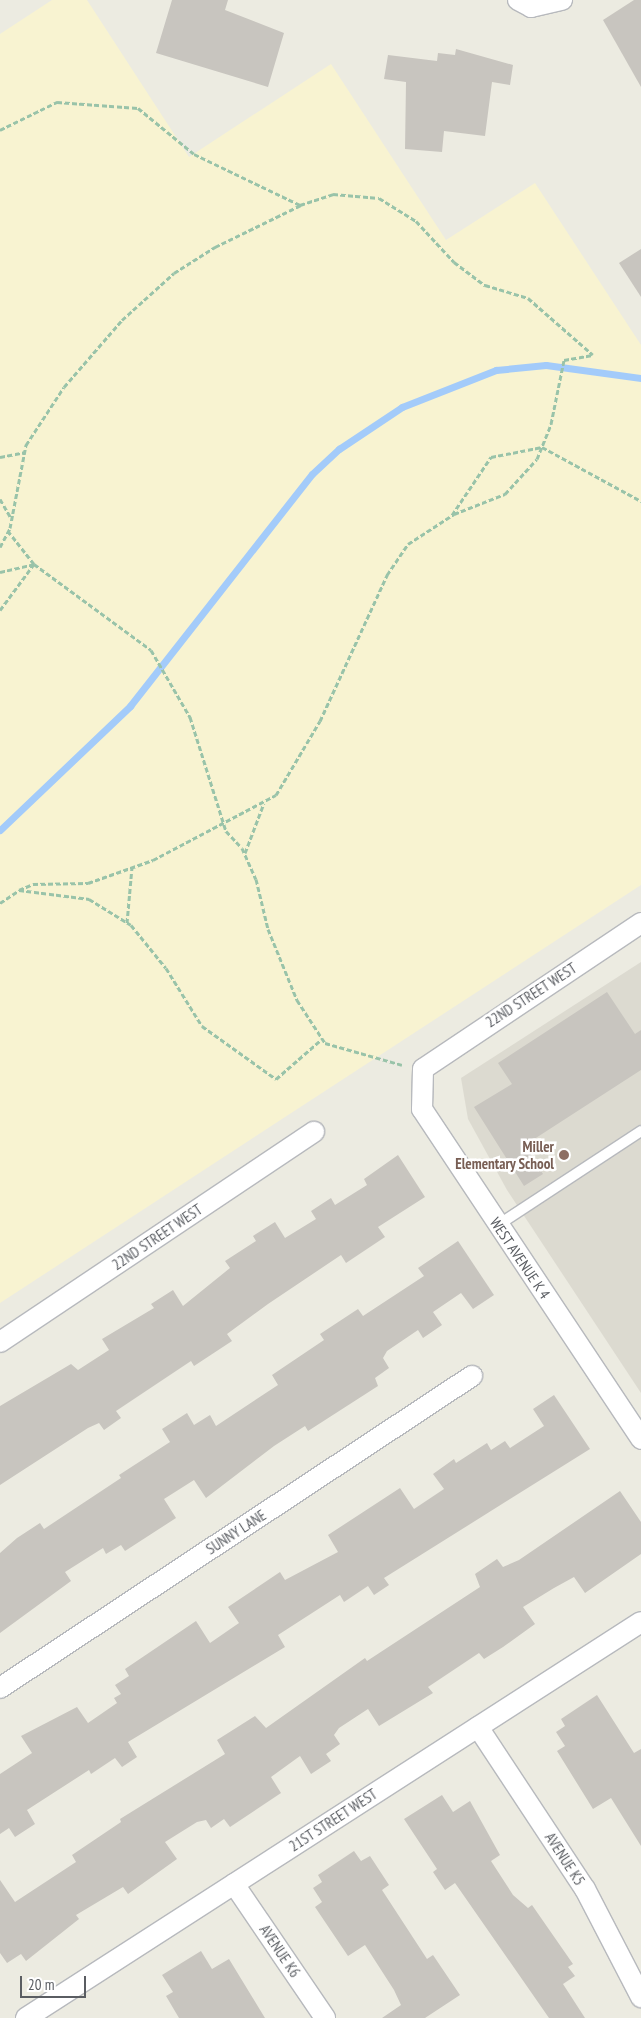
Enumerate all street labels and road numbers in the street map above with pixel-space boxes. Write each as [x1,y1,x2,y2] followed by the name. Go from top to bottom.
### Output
[482,959,580,1031] street label: 22ND STREET WEST
[108,1200,206,1274] street label: 22ND STREET WEST
[486,1213,554,1303] street label: WEST AVENUE K 4
[202,1506,270,1558] street label: SUNNY LANE
[285,1785,381,1855] street label: 21ST STREET WEST
[541,1829,589,1889] street label: AVENUE K5
[256,1921,304,1981] street label: AVENUE K6

